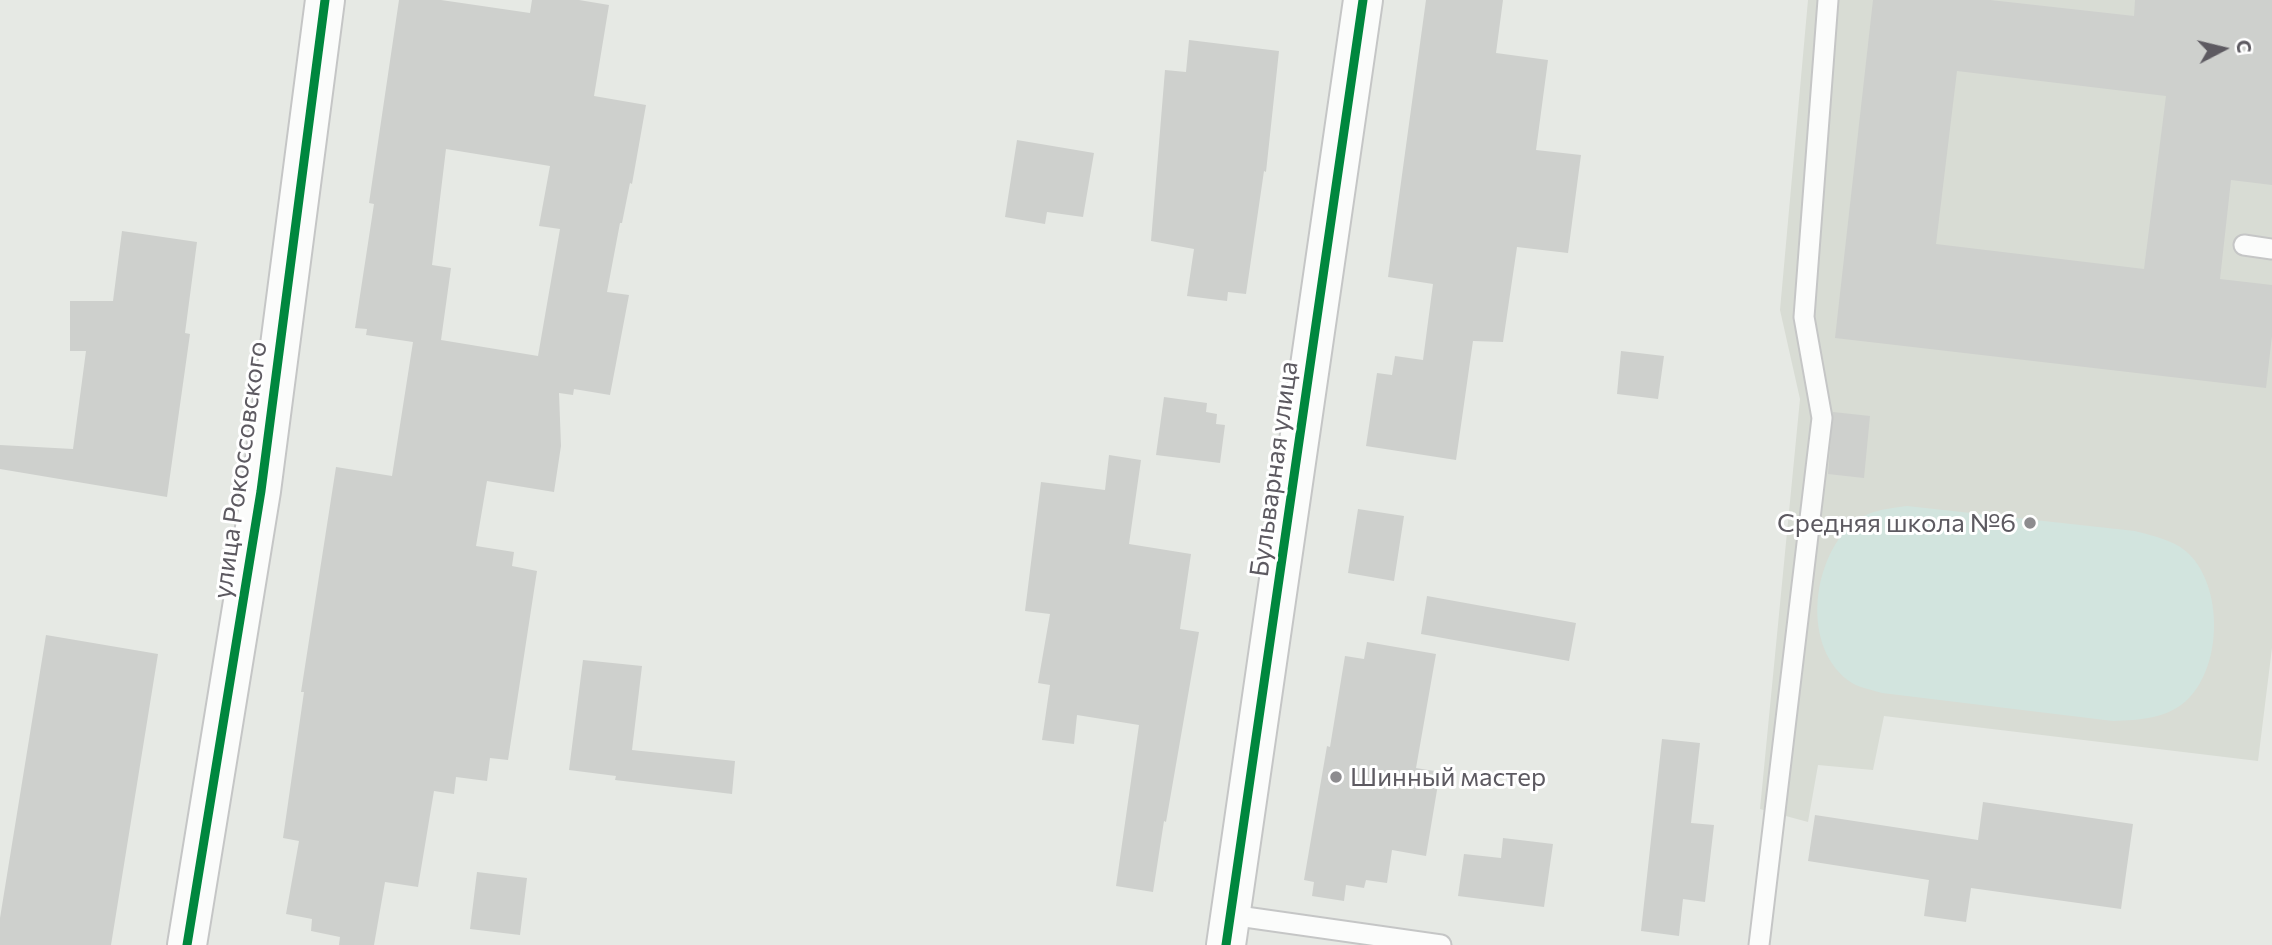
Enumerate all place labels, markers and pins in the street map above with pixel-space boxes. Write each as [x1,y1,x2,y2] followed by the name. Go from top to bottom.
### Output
[1777,507,2016,539] place label: Средняя школа №6
[2022,515,2038,531] marker: Средняя школа №6
[1350,761,1546,793] place label: Шинный мастер
[1328,769,1344,785] marker: Шинный мастер

